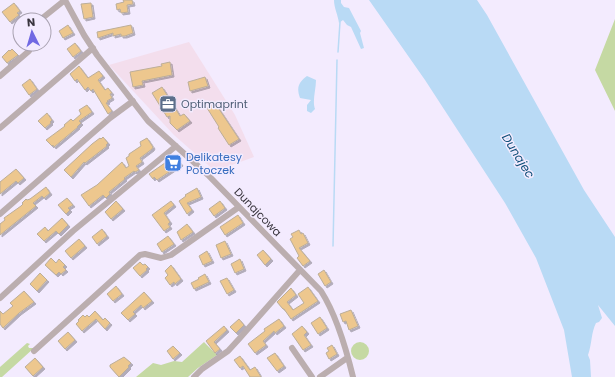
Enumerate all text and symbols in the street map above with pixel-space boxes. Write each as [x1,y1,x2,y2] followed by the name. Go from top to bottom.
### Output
[12,12,52,52] north arrow
[26,14,36,30] text: N
[158,94,178,114] office icon: Optimaprint
[181,96,248,112] place label: Optimaprint
[498,130,539,181] water label: Dunajec
[186,149,243,178] place label: Delikatesy Potoczek
[163,153,183,173] supermarket icon: Delikatesy Potoczek
[231,184,285,240] street label: Dunajcowa

